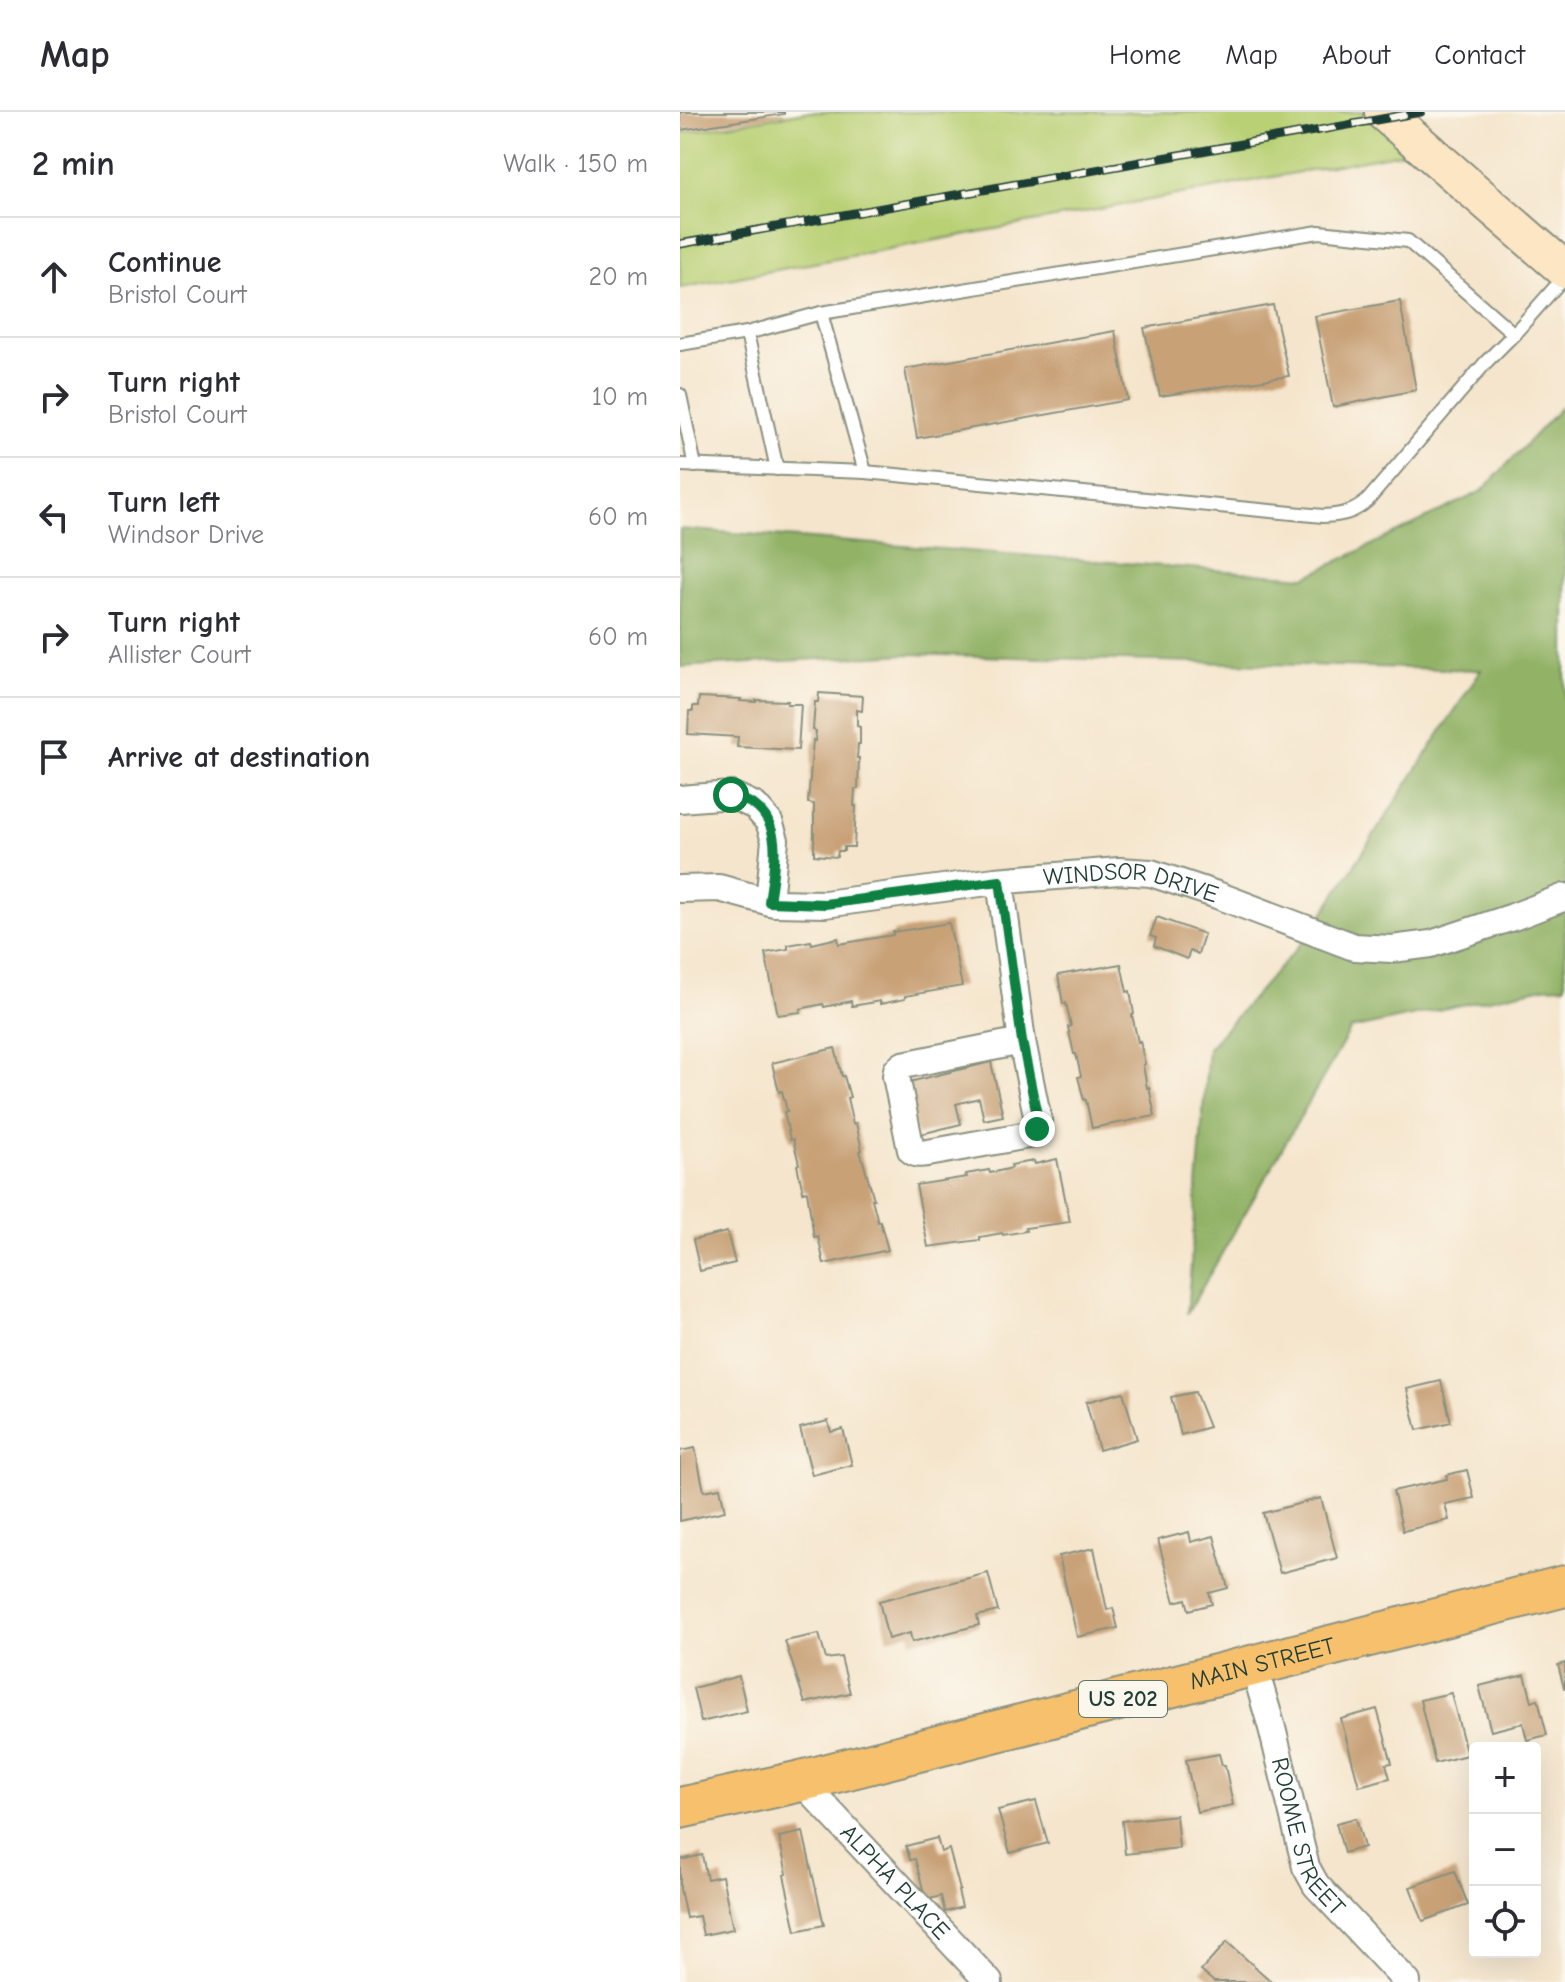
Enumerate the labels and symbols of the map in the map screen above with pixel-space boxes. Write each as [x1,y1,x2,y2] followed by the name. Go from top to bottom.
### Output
[713,777,749,813] route start
[1042,857,1222,908] street label: WINDSOR DRIVE
[1019,1111,1055,1147] route end
[1187,1631,1338,1695] street label: MAIN STREET
[1079,1681,1167,1717] road number: US 202
[1266,1755,1351,1921] street label: ROOME STREET
[835,1818,956,1945] street label: ALPHA PLACE

